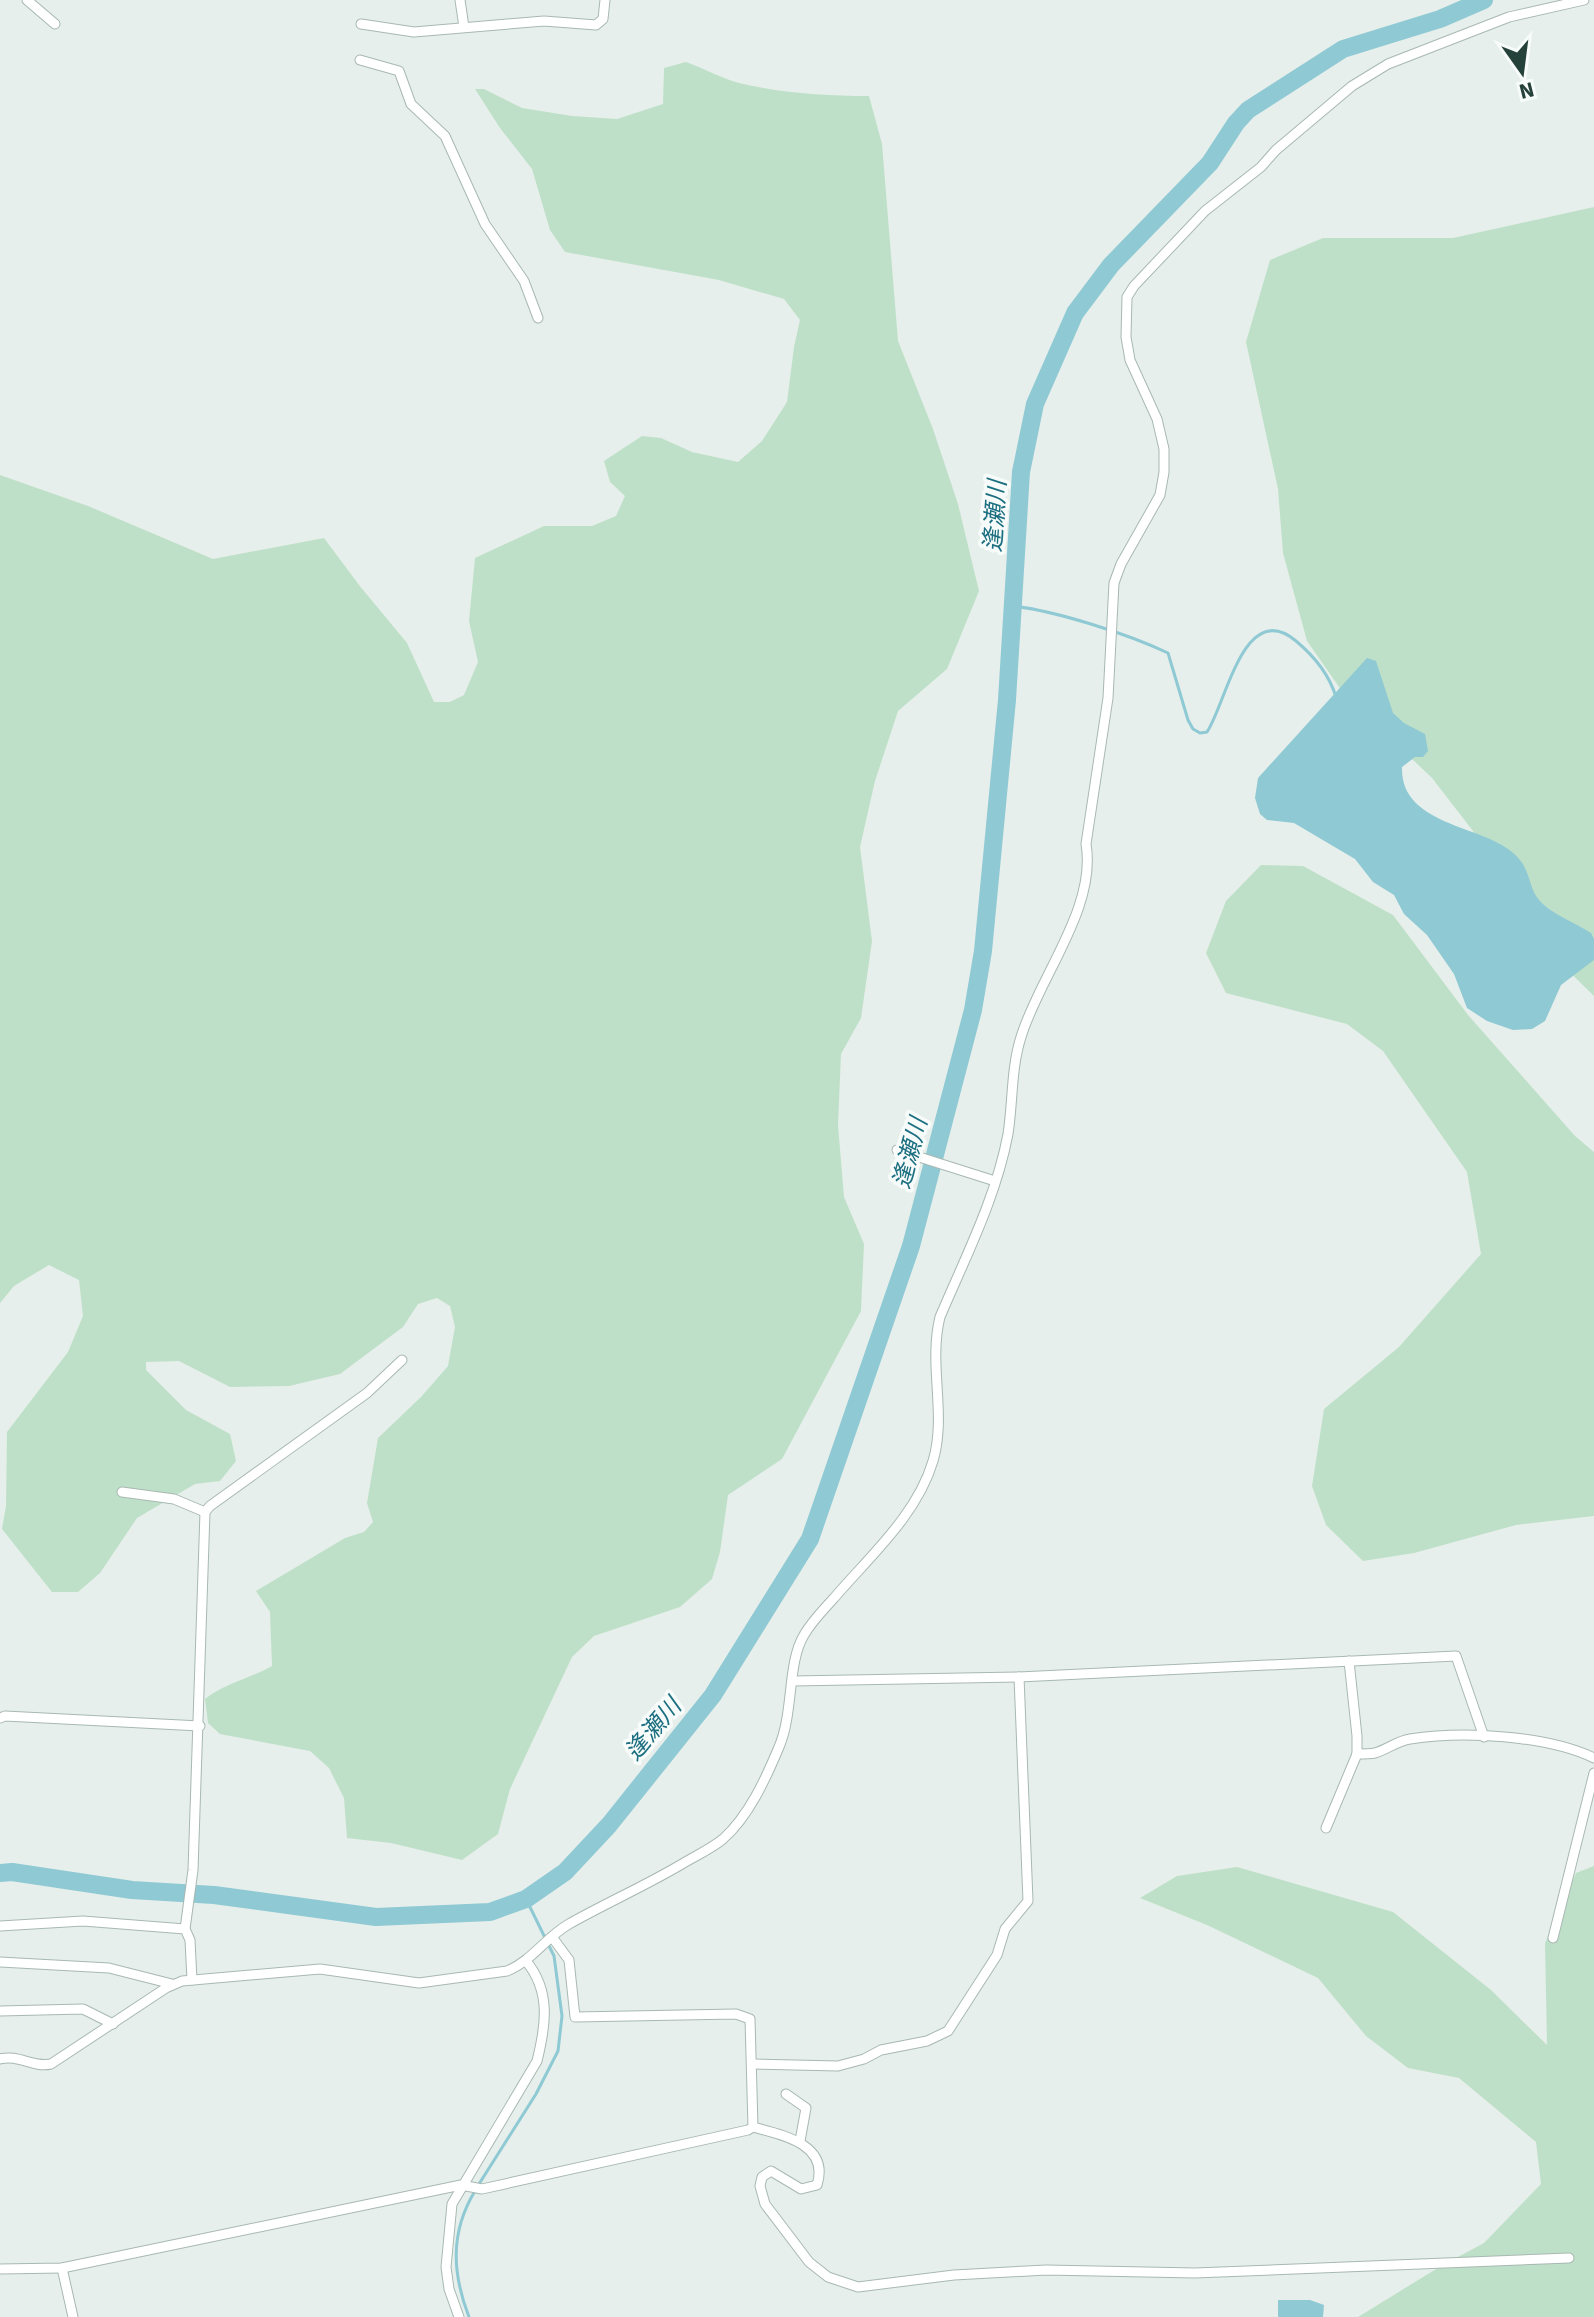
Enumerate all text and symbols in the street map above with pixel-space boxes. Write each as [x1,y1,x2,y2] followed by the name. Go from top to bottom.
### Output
[1482,32,1562,112] north arrow
[1516,73,1538,108] text: N
[976,476,1016,553] water label: 逢瀬川
[884,1111,937,1192] water label: 逢瀬川
[617,1688,692,1768] water label: 逢瀬川

